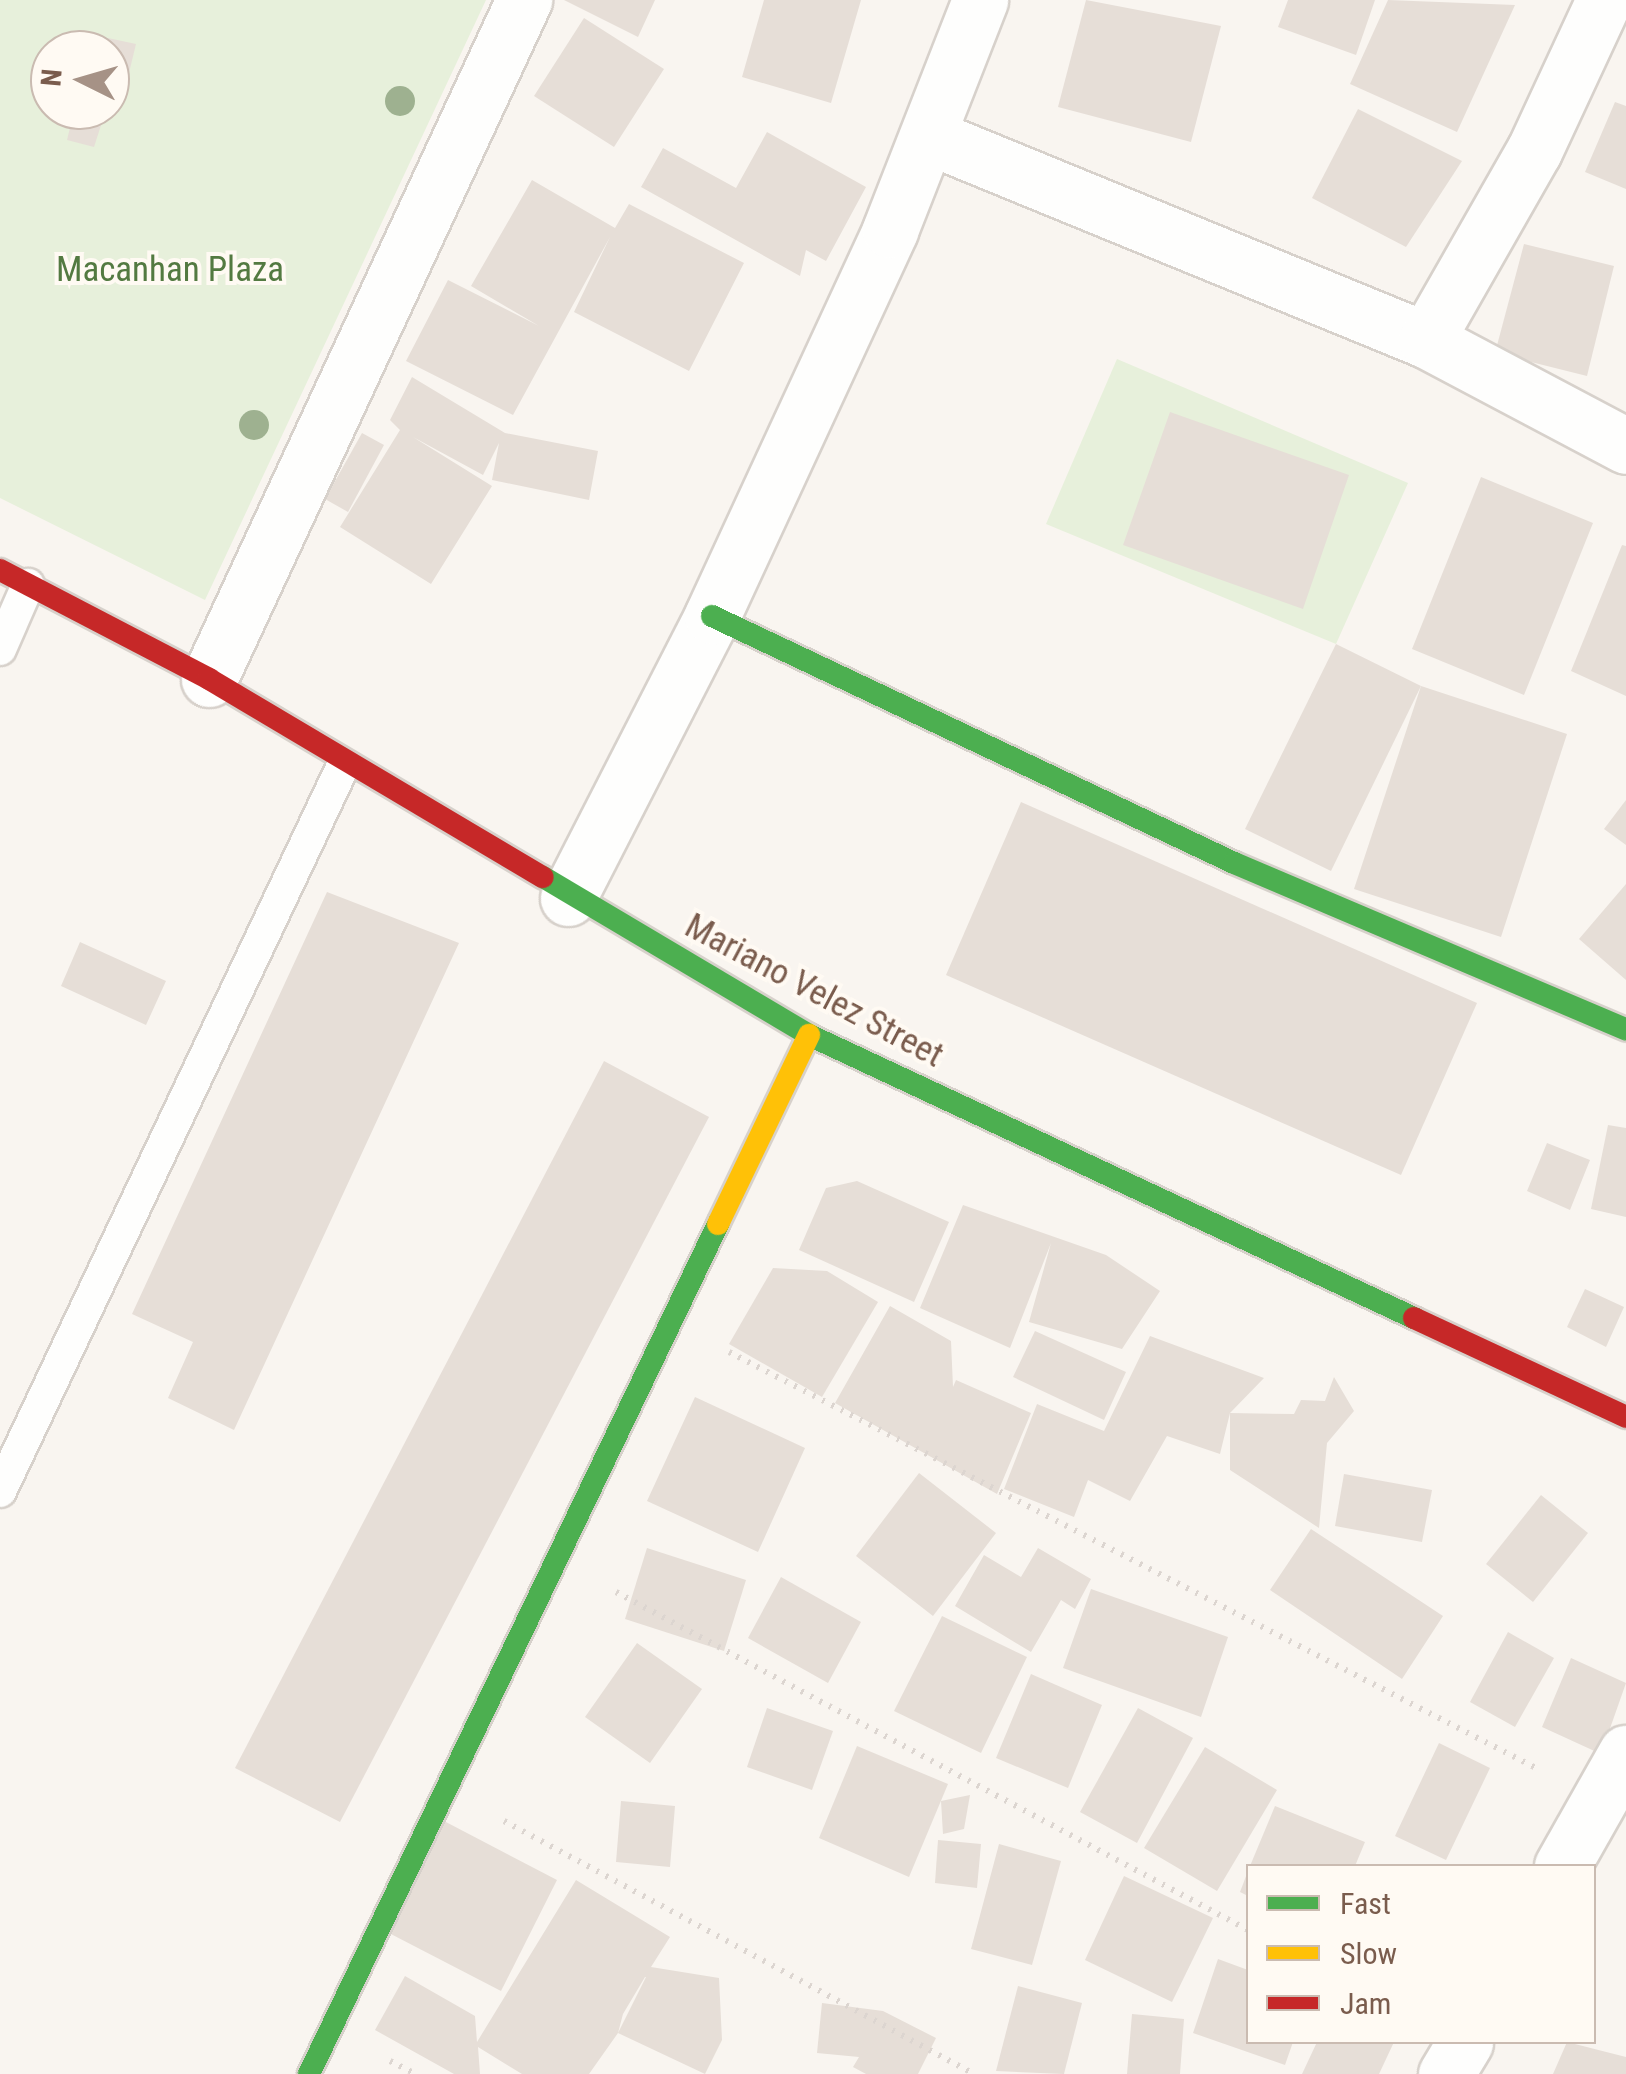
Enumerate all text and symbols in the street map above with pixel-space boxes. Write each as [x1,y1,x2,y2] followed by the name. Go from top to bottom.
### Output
[30,30,130,130] north arrow
[34,68,69,87] text: N
[56,249,284,291] park label: Macanhan Plaza
[678,905,950,1077] street label: Mariano Velez Street
[1246,1864,1596,2044] legend
[1340,1886,1391,1921] text: Fast
[1340,1936,1397,1971] text: Slow
[1340,1986,1391,2021] text: Jam

